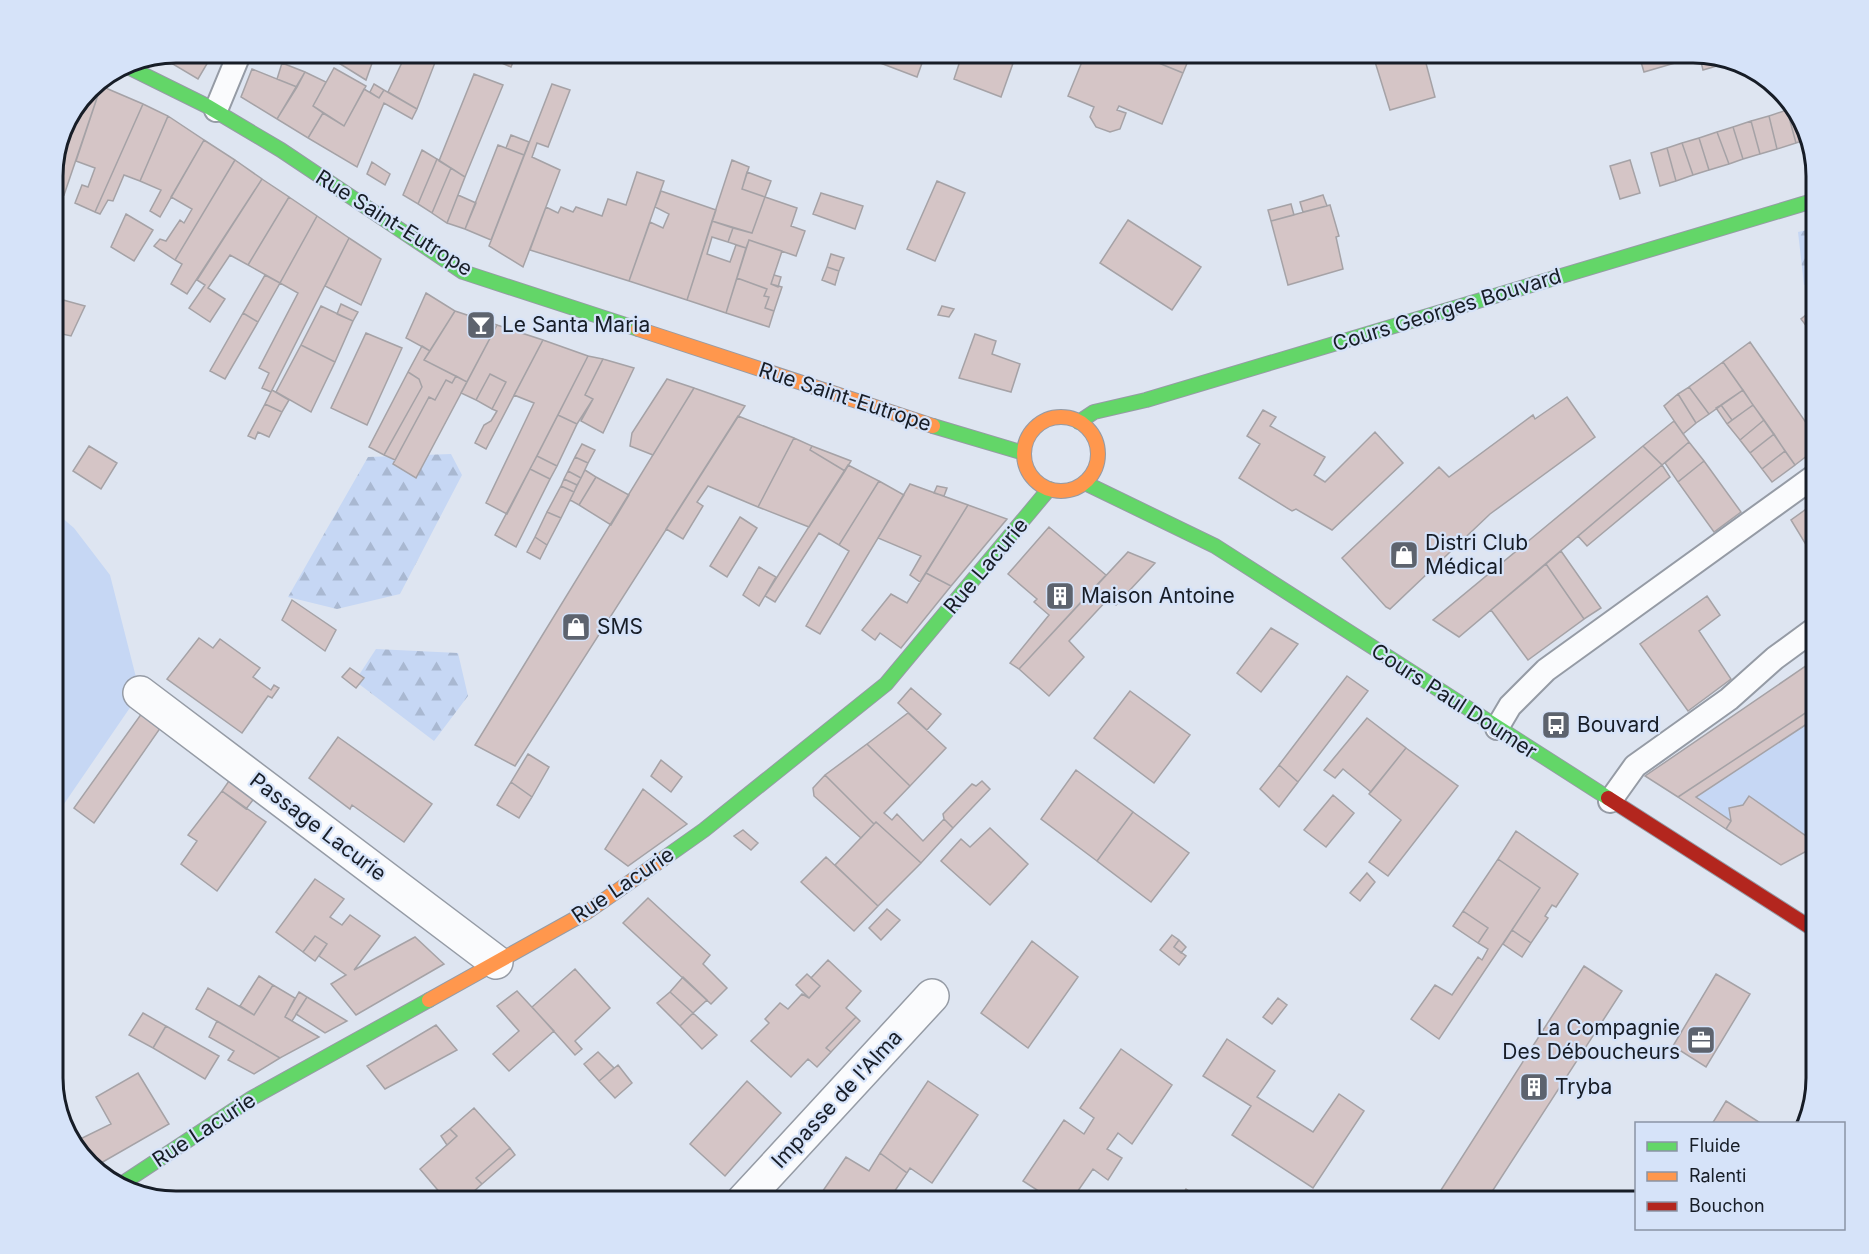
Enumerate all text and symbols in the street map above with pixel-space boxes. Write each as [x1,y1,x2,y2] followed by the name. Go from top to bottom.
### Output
[311,164,477,281] street label: Rue Saint-Eutrope
[1329,263,1564,356] street label: Cours Georges Bouvard
[465,309,497,341] bar icon: Le Santa Maria
[502,312,650,337] place label: Le Santa Maria
[756,357,935,436] street label: Rue Saint-Eutrope
[938,513,1033,619] street label: Rue Lacurie
[1425,530,1528,579] place label: Distri Club Médical
[1388,539,1420,571] shop icon: Distri Club Médical
[1044,580,1076,612] building icon: Maison Antoine
[1081,583,1235,608] place label: Maison Antoine
[560,611,592,643] shop icon: SMS
[597,614,643,639] place label: SMS
[1367,638,1542,764] street label: Cours Paul Doumer
[1540,709,1572,741] bus stop icon: Bouvard
[1577,712,1660,737] place label: Bouvard
[245,767,391,886] street label: Passage Lacurie
[567,841,679,928] street label: Rue Lacurie
[1502,1015,1680,1064] place label: La Compagnie Des Déboucheurs
[766,1024,907,1173] street label: Impasse de l'Alma
[1685,1024,1717,1056] office icon: La Compagnie Des Déboucheurs
[1518,1071,1550,1103] building icon: Tryba
[1555,1074,1612,1099] place label: Tryba
[148,1087,260,1172] street label: Rue Lacurie
[1635,1122,1845,1230] legend
[1689,1135,1741,1156] text: Fluide
[1689,1165,1746,1186] text: Ralenti
[1689,1195,1765,1216] text: Bouchon

